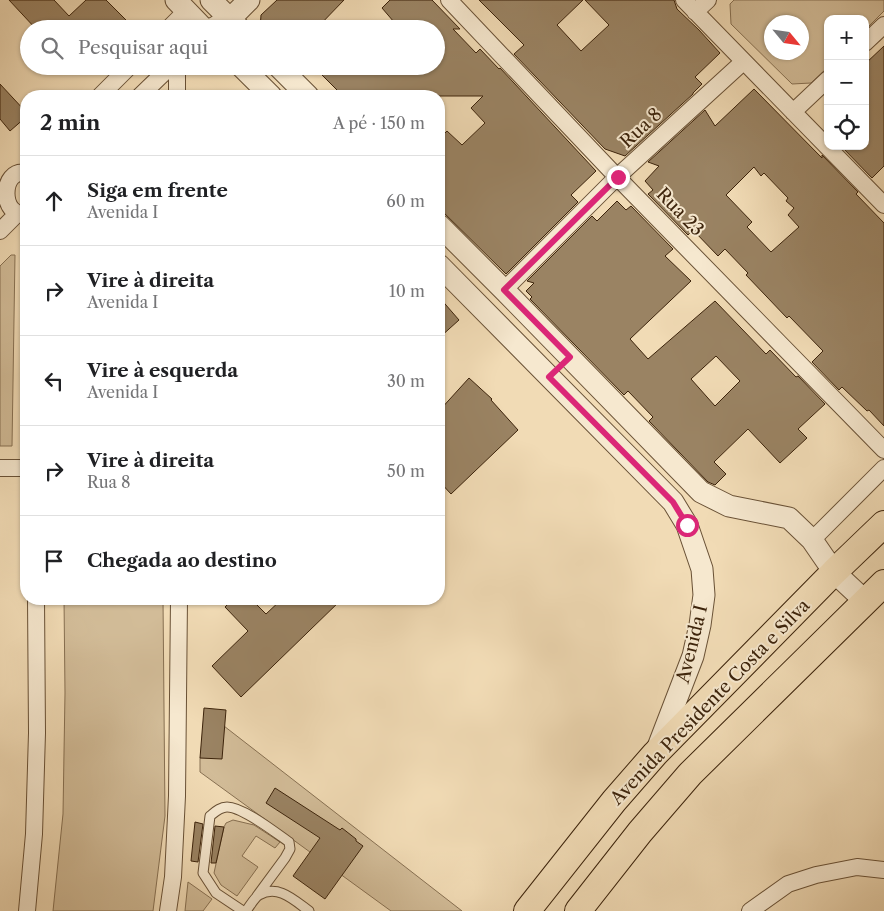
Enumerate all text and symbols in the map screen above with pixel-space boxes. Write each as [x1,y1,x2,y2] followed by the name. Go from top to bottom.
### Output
[764,15,809,60] north arrow
[824,15,869,150] map controls
[824,15,869,60] button: +
[20,20,445,75] search box
[38,34,66,62] icon: search
[78,36,208,59] text: Pesquisar aqui
[824,60,869,105] button: −
[616,103,666,153] street label: Rua 8
[824,105,869,150] button: locate
[40,110,100,135] text: 2 min
[333,113,425,133] text: A pé · 150 m
[607,166,630,189] route end
[87,179,228,202] text: Siga em frente
[652,183,708,241] street label: Rua 23
[40,187,68,215] icon: ahead
[386,191,425,211] text: 60 m
[87,202,158,222] text: Avenida I
[87,269,214,292] text: Vire à direita
[40,277,68,305] icon: right
[389,281,425,301] text: 10 m
[87,292,158,312] text: Avenida I
[87,359,238,382] text: Vire à esquerda
[40,367,68,395] icon: left
[387,371,425,391] text: 30 m
[87,382,158,402] text: Avenida I
[87,449,214,472] text: Vire à direita
[40,457,68,485] icon: right
[387,461,425,481] text: 50 m
[87,472,131,492] text: Rua 8
[676,514,699,537] route start
[40,547,68,575] icon: arrive
[87,549,277,572] text: Chegada ao destino
[605,594,815,810] street label: Avenida Presidente Costa e Silva
[671,602,712,687] street label: Avenida I

